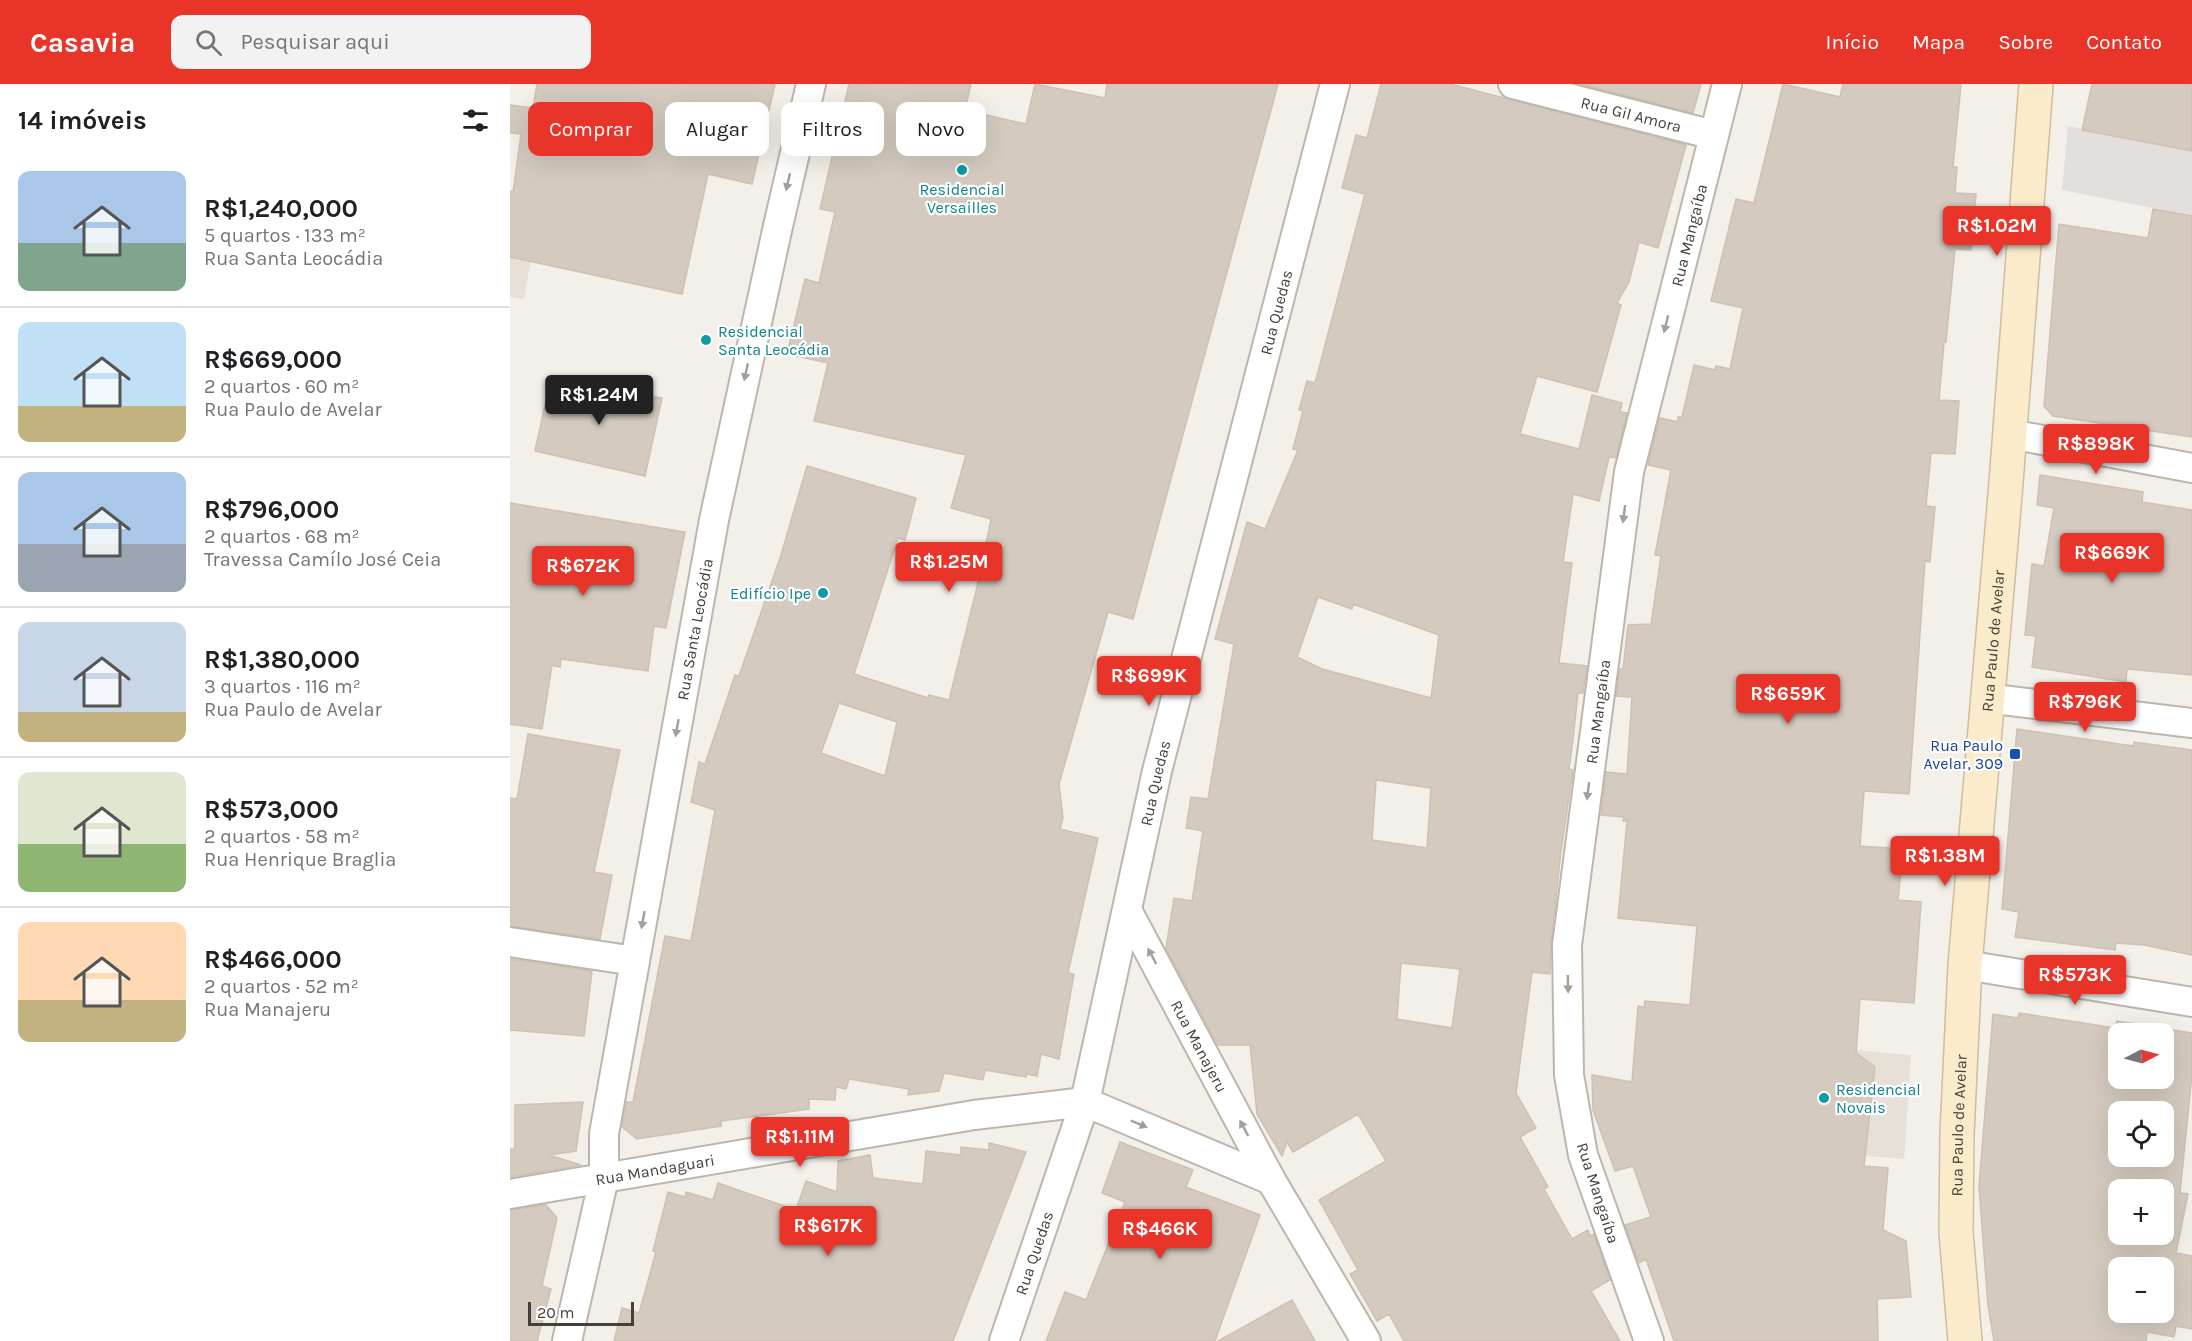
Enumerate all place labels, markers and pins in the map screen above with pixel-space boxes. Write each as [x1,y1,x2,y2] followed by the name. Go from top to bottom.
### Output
[955,163,969,177] marker: Residencial Versailles
[920,180,1004,217] place label: Residencial Versailles
[1942,206,2052,257] pin: R$1.02M
[718,322,829,359] place label: Residencial Santa Leocádia
[699,333,713,347] marker: Residencial Santa Leocádia
[544,375,654,426] pin: R$1.24M
[2047,424,2145,475] pin: R$898K
[2063,533,2161,584] pin: R$669K
[894,542,1004,593] pin: R$1.25M
[534,546,632,597] pin: R$672K
[730,584,811,603] place label: Edifício Ipe
[816,586,830,600] marker: Edifício Ipe
[1100,656,1198,707] pin: R$699K
[1739,674,1837,725] pin: R$659K
[2036,682,2134,733] pin: R$796K
[1923,736,2003,773] place label: Rua Paulo Avelar, 309
[2008,747,2022,761] marker: Rua Paulo Avelar, 309
[1890,836,2000,887] pin: R$1.38M
[2026,955,2124,1006] pin: R$573K
[1836,1080,1921,1117] place label: Residencial Novais
[1817,1091,1831,1105] marker: Residencial Novais
[745,1117,855,1168] pin: R$1.11M
[779,1206,877,1257] pin: R$617K
[1111,1209,1209,1260] pin: R$466K

